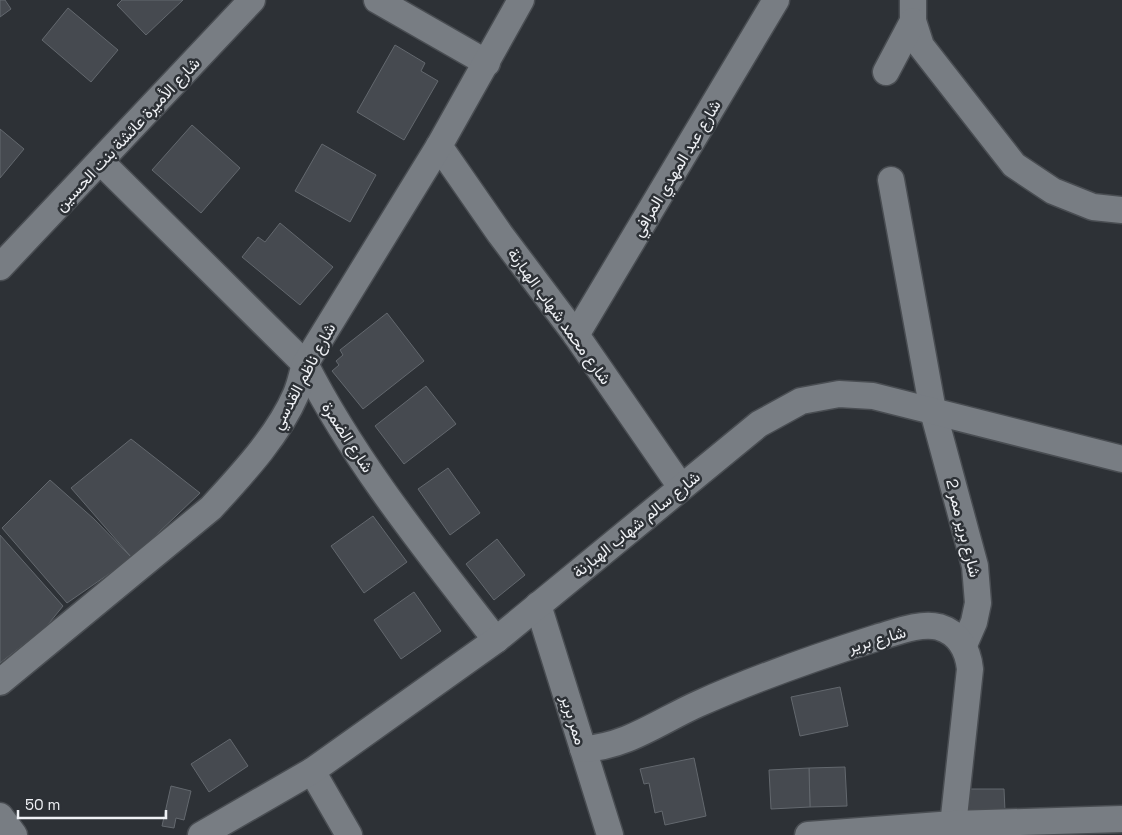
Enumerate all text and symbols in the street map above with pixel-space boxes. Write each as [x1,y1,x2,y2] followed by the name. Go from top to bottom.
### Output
[50,53,205,217] street label: شارع الأميرة عائشة بنت الحسين
[627,96,728,242] street label: شارع عبد المهدي المرافي
[502,244,616,389] street label: شارع محمد شهاب الهبارنة
[267,319,343,434] street label: شارع ناظم القدسي
[316,398,378,477] street label: شارع الضمرة
[568,466,705,583] street label: شارع سالم شهاب الهبارنة
[940,477,986,580] street label: شارع برير ممر 2
[845,621,909,659] street label: شارع برير
[556,692,591,747] street label: ممر برير
[18,788,165,820] scale bar
[25,795,60,814] text: 50 m

